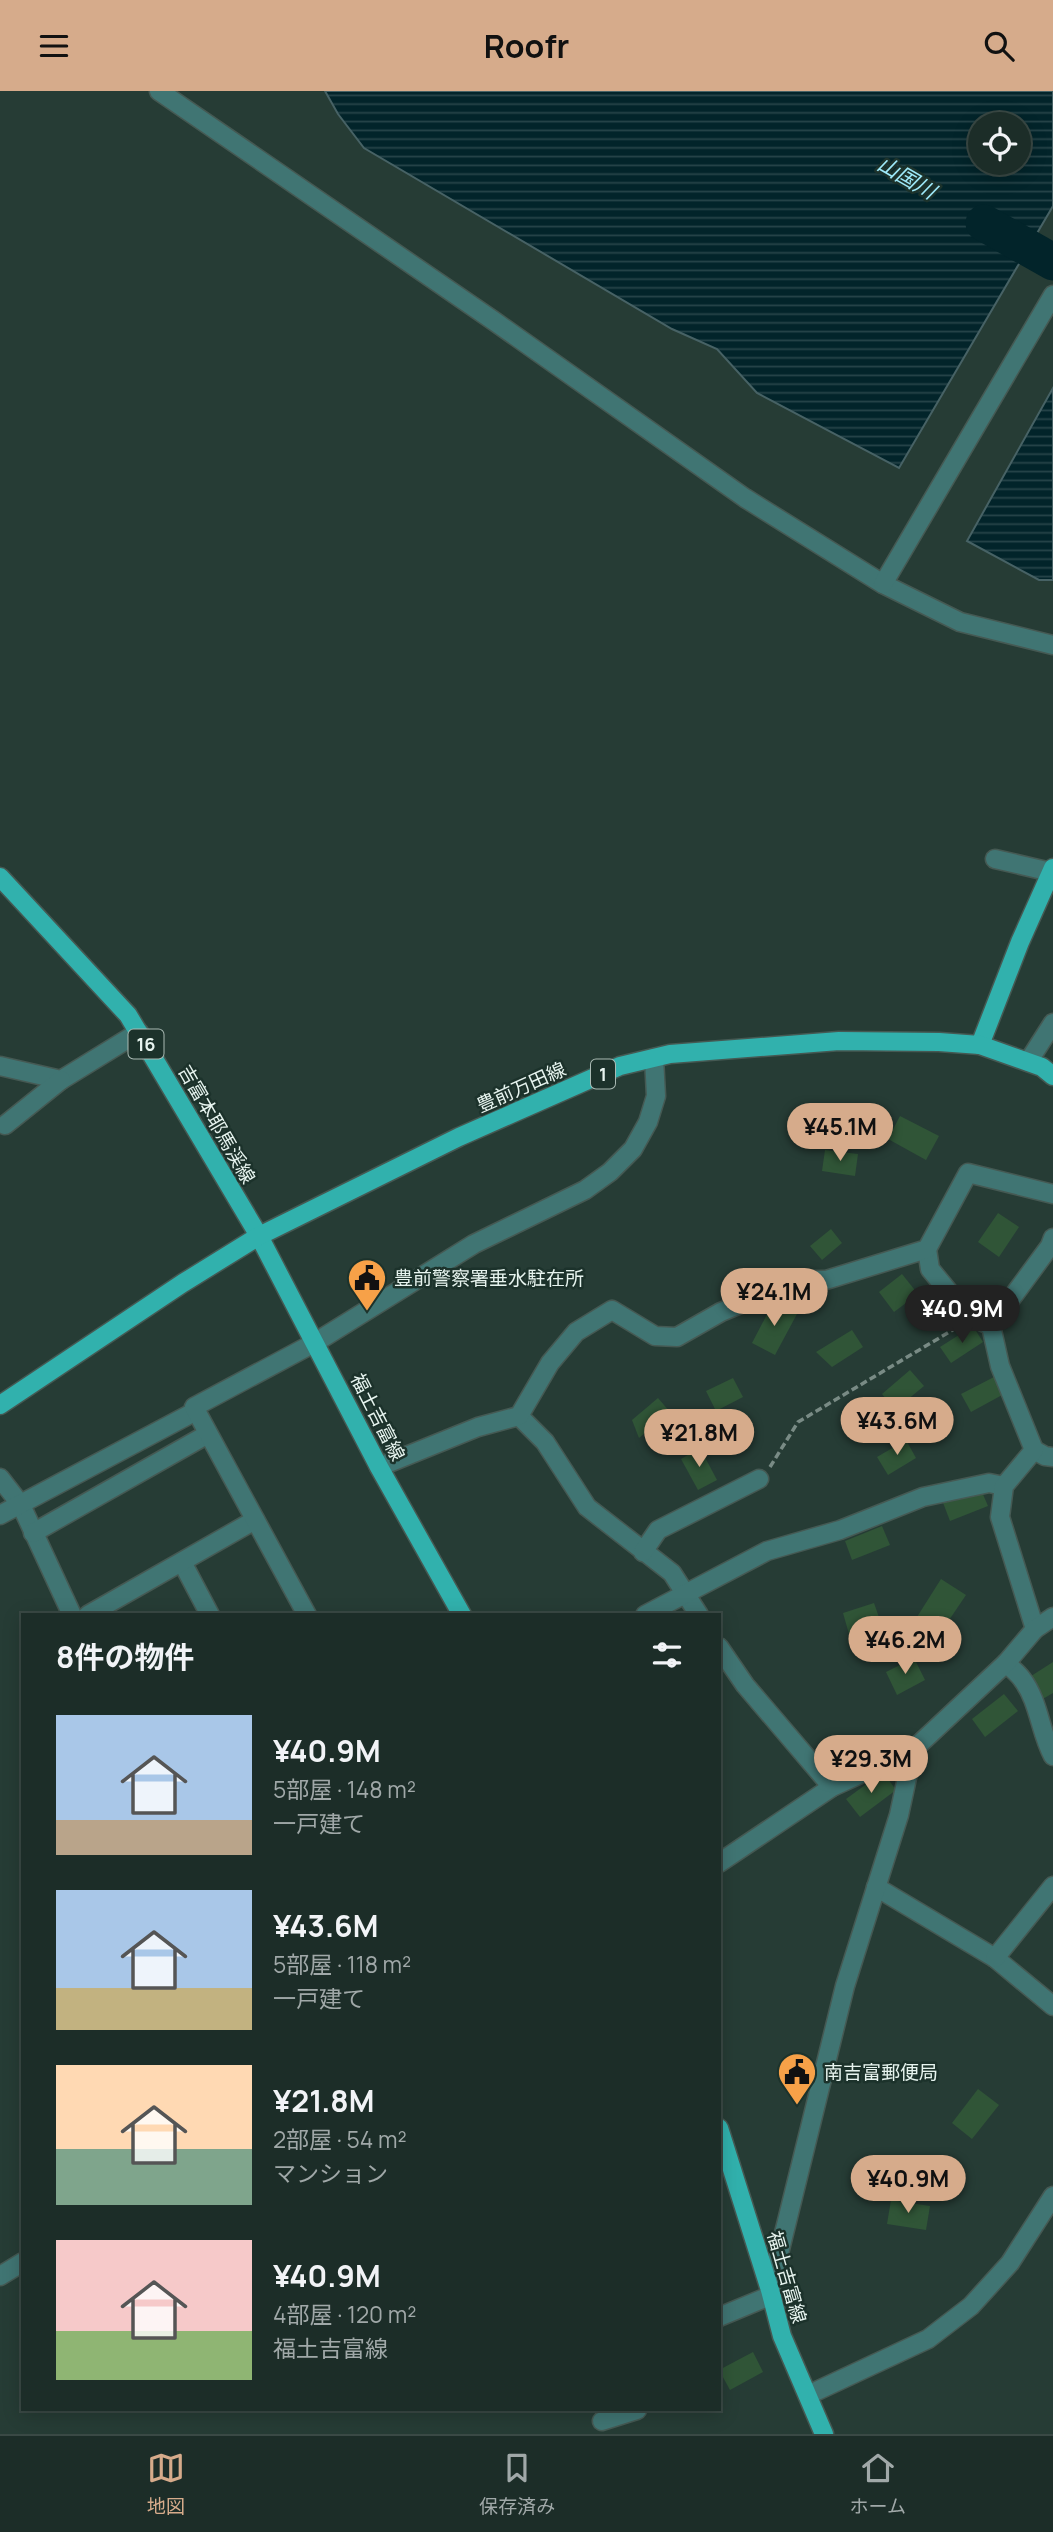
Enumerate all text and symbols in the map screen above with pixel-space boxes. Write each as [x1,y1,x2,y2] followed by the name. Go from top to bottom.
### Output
[484,24,569,68] text: Roofr
[35,27,73,65] icon: menu
[980,27,1018,65] icon: search
[968,112,1031,175] map controls
[968,112,1031,175] button: locate
[873,149,943,206] water label: 山国川
[128,1029,164,1059] road number: 16
[472,1056,570,1118] street label: 豊前万田線
[591,1059,615,1089] road number: 1
[172,1060,262,1188] street label: 吉富本耶馬渓線
[783,1103,897,1163] pin: ¥45.1M
[803,1110,877,1142] text: ¥45.1M
[346,1257,388,1312] public building icon: 豊前警察署垂水駐在所
[394,1265,584,1291] place label: 豊前警察署垂水駐在所
[717,1269,831,1328] pin: ¥24.1M
[737,1275,811,1307] text: ¥24.1M
[905,1285,1019,1345] pin: ¥40.9M
[921,1292,1003,1324] text: ¥40.9M
[345,1369,411,1465] street label: 福土吉富線
[840,1397,954,1457] pin: ¥43.6M
[857,1404,937,1436] text: ¥43.6M
[642,1409,756,1469] pin: ¥21.8M
[660,1416,738,1448] text: ¥21.8M
[848,1617,962,1676] pin: ¥46.2M
[864,1623,946,1655] text: ¥46.2M
[56,1636,194,1677] text: 8件の物件
[648,1636,686,1674] icon: filters
[273,1730,381,1771] text: ¥40.9M
[814,1735,928,1795] pin: ¥29.3M
[830,1742,912,1774] text: ¥29.3M
[112,1743,196,1827] icon: home
[273,1773,416,1805] text: 5部屋 · 148 m²
[273,1807,365,1839] text: 一戸建て
[273,1905,378,1946] text: ¥43.6M
[112,1918,196,2002] icon: home
[273,1948,411,1980] text: 5部屋 · 118 m²
[273,1982,365,2014] text: 一戸建て
[776,2051,818,2106] public building icon: 南吉富郵便局
[824,2059,938,2085] place label: 南吉富郵便局
[273,2080,374,2121] text: ¥21.8M
[112,2093,196,2177] icon: home
[273,2123,407,2155] text: 2部屋 · 54 m²
[851,2155,965,2215] pin: ¥40.9M
[273,2157,388,2189] text: マンション
[867,2162,949,2194] text: ¥40.9M
[761,2228,813,2326] street label: 福土吉富線
[273,2255,381,2296] text: ¥40.9M
[112,2268,196,2352] icon: home
[273,2298,416,2330] text: 4部屋 · 120 m²
[273,2332,388,2364] text: 福土吉富線
[147,2449,185,2519] tab: 地図
[479,2449,555,2519] tab: 保存済み
[849,2449,906,2519] tab: ホーム

